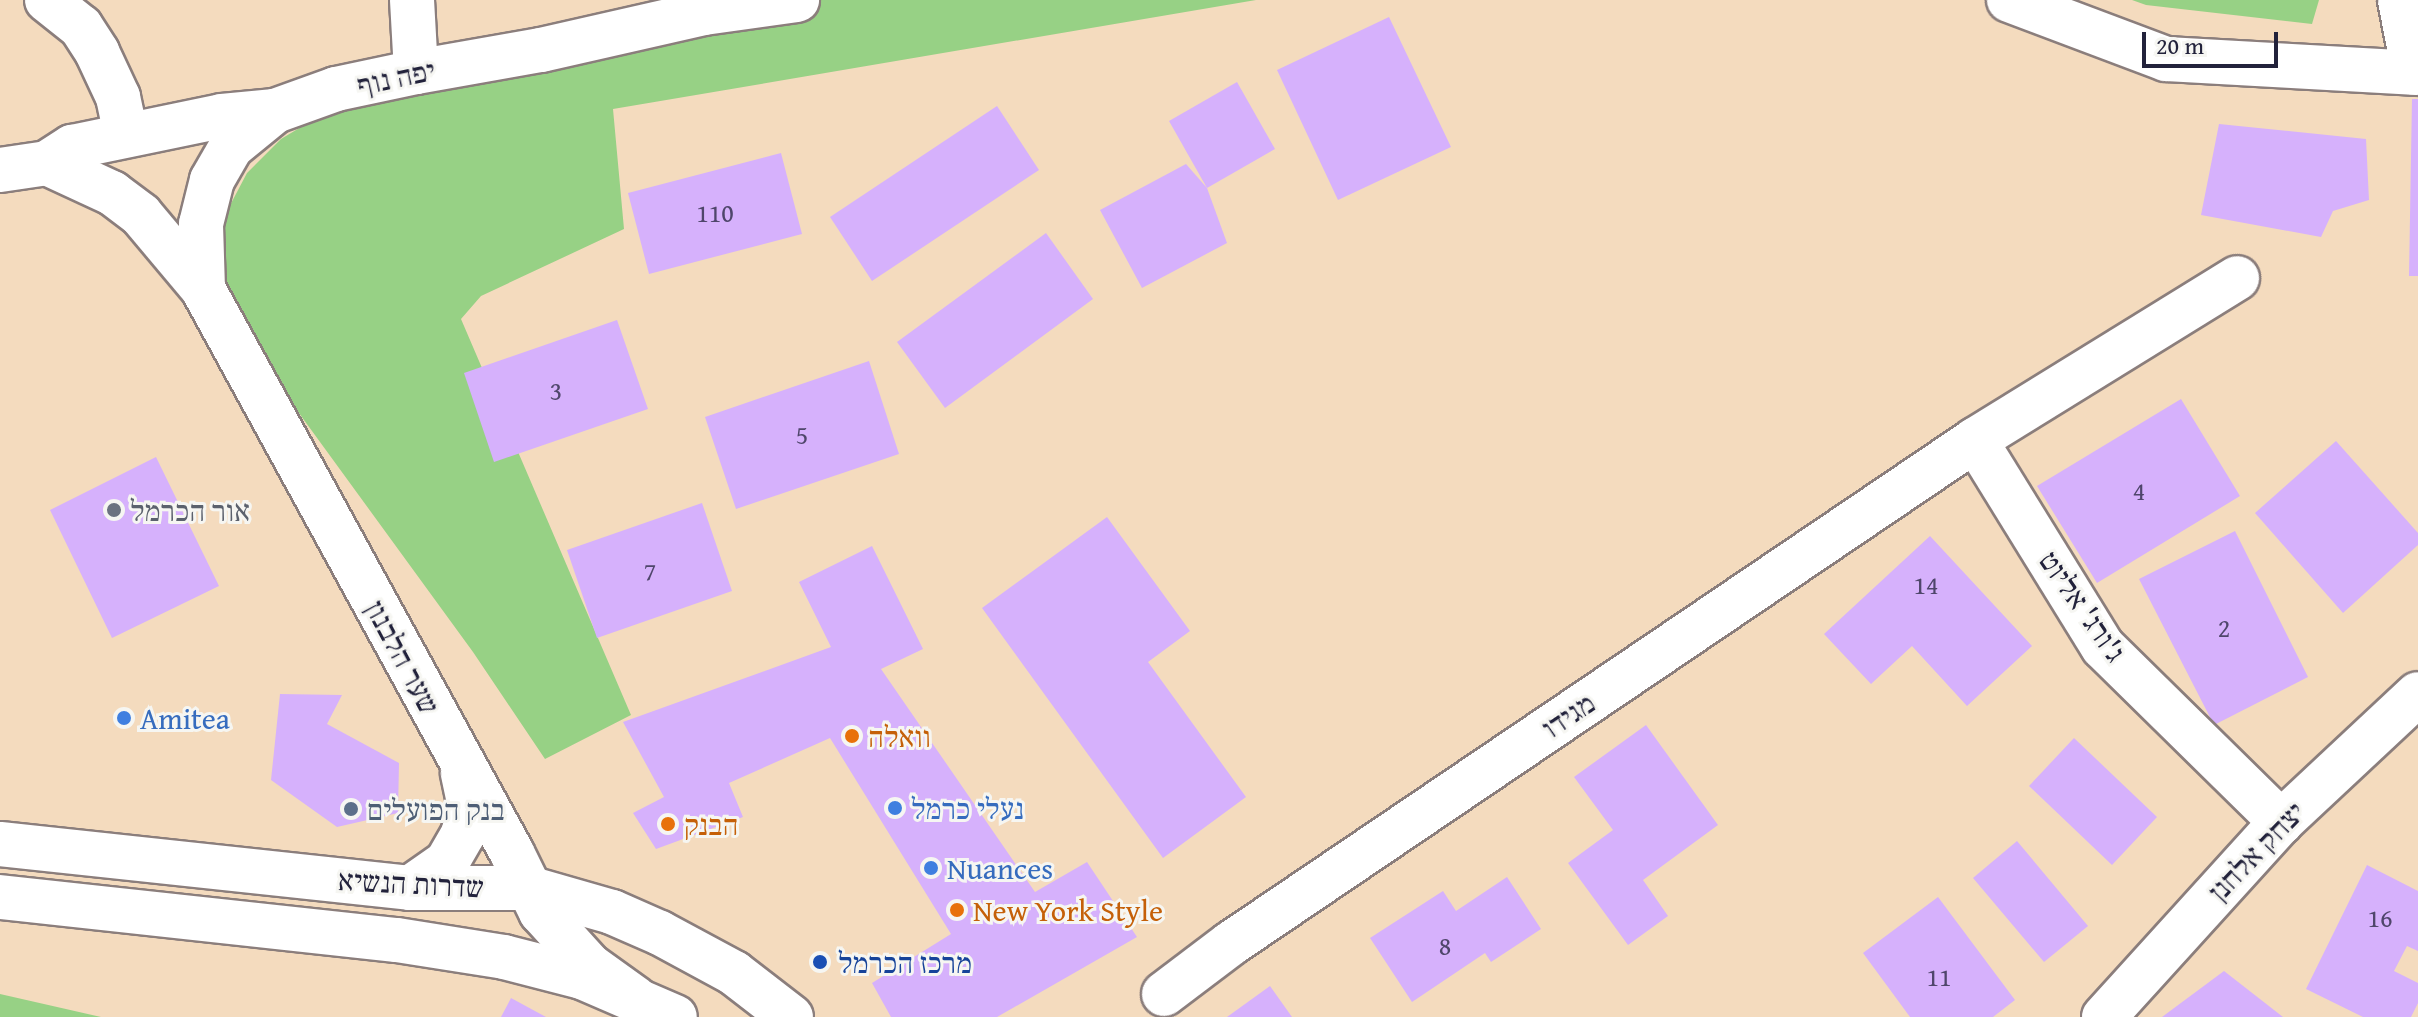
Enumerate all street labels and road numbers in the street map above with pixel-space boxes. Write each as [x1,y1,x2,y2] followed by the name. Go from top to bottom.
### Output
[354,51,438,103] street label: יפה נוף
[2032,544,2134,668] street label: ג'ורג' אליוט
[358,594,448,720] street label: שער הלבנון
[1535,684,1601,746] street label: מגידו
[2200,794,2312,908] street label: יצחק אלחנן
[337,861,485,905] street label: שדרות הנשיא

